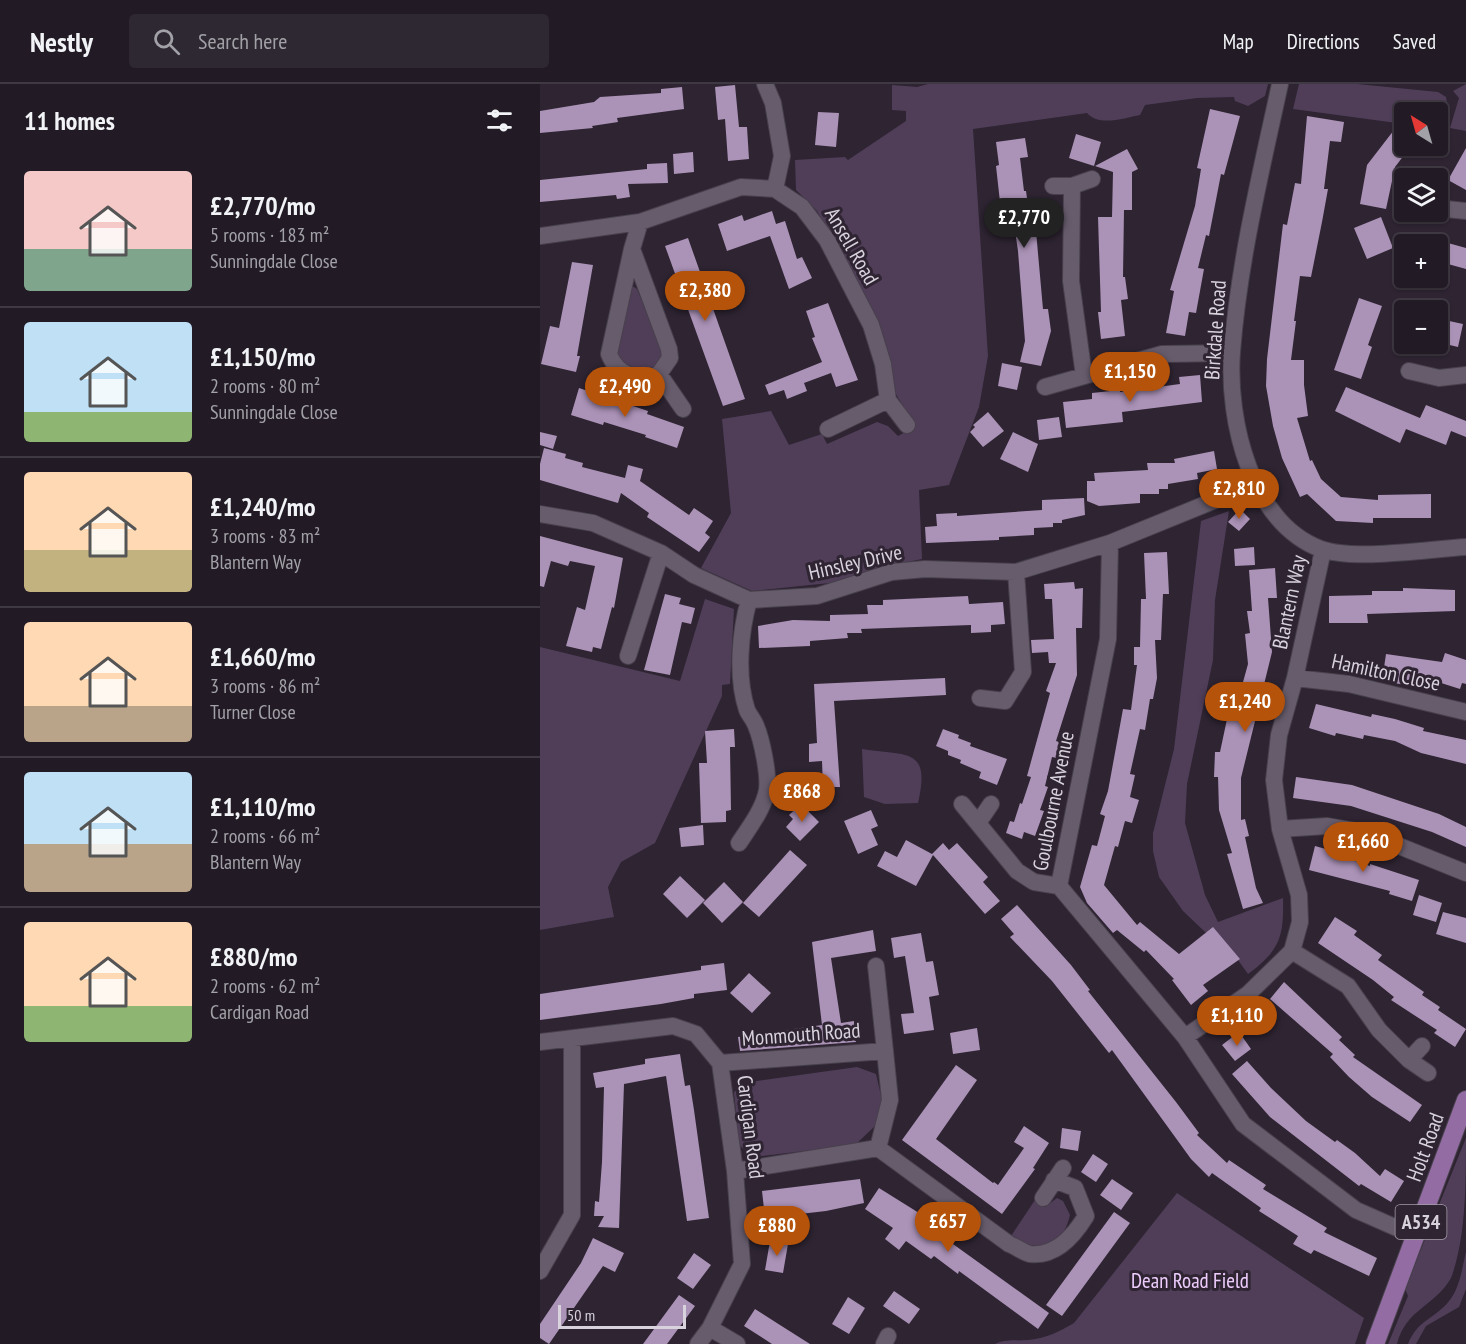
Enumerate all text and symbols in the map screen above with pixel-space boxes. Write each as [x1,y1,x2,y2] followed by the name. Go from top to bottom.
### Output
[129,14,549,68] search box
[30,23,93,60] text: Nestly
[150,25,183,58] icon: search
[198,27,287,55] text: Search here
[1223,28,1254,55] text: Map
[1287,28,1360,55] text: Directions
[1393,28,1436,55] text: Saved
[1394,102,1448,156] north arrow
[1394,102,1448,354] map controls
[24,104,115,137] text: 11 homes
[483,104,516,137] icon: filters
[1394,168,1448,222] button: layers
[210,189,316,222] text: £2,770/mo
[72,195,144,267] icon: home
[975,198,1073,249] pin: £2,770
[819,202,885,290] street label: Ansell Road
[998,204,1050,230] text: £2,770
[210,222,329,248] text: 5 rooms · 183 m²
[1394,234,1448,288] button: +
[210,248,338,274] text: Sunningdale Close
[656,271,754,322] pin: £2,380
[679,277,731,303] text: £2,380
[1198,279,1232,381] street label: Birkdale Road
[1394,300,1448,354] button: −
[210,340,316,373] text: £1,150/mo
[72,346,144,418] icon: home
[1081,352,1179,403] pin: £1,150
[1104,358,1156,384] text: £1,150
[576,367,674,418] pin: £2,490
[210,373,320,399] text: 2 rooms · 80 m²
[599,373,651,399] text: £2,490
[210,399,338,425] text: Sunningdale Close
[1190,469,1288,520] pin: £2,810
[1213,475,1265,501] text: £2,810
[210,490,316,523] text: £1,240/mo
[72,496,144,568] icon: home
[210,523,320,549] text: 3 rooms · 83 m²
[806,538,904,586] street label: Hinsley Drive
[210,549,301,575] text: Blantern Way
[1266,552,1312,651] street label: Blantern Way
[210,640,316,673] text: £1,660/mo
[72,646,144,718] icon: home
[1329,647,1443,697] street label: Hamilton Close
[210,673,320,699] text: 3 rooms · 86 m²
[1196,682,1294,733] pin: £1,240
[1219,688,1271,714] text: £1,240
[210,699,296,725] text: Turner Close
[1026,729,1080,873] street label: Goulbourne Avenue
[766,772,838,823] pin: £868
[783,778,821,804] text: £868
[210,790,316,823] text: £1,110/mo
[72,796,144,868] icon: home
[1314,822,1412,873] pin: £1,660
[210,823,320,849] text: 2 rooms · 66 m²
[1337,828,1389,854] text: £1,660
[210,849,301,875] text: Blantern Way
[210,940,298,973] text: £880/mo
[72,946,144,1018] icon: home
[210,973,320,999] text: 2 rooms · 62 m²
[1188,996,1286,1047] pin: £1,110
[210,999,309,1025] text: Cardigan Road
[1211,1002,1263,1028] text: £1,110
[741,1016,861,1052] street label: Monmouth Road
[731,1074,771,1180] street label: Cardigan Road
[1400,1109,1450,1185] street label: Holt Road
[912,1202,984,1253] pin: £657
[1396,1205,1446,1239] road number: A534
[741,1206,813,1257] pin: £880
[929,1208,967,1234] text: £657
[758,1212,796,1238] text: £880
[1131,1267,1249,1294] park label: Dean Road Field
[558,1302,686,1330] scale bar
[567,1305,595,1325] text: 50 m

